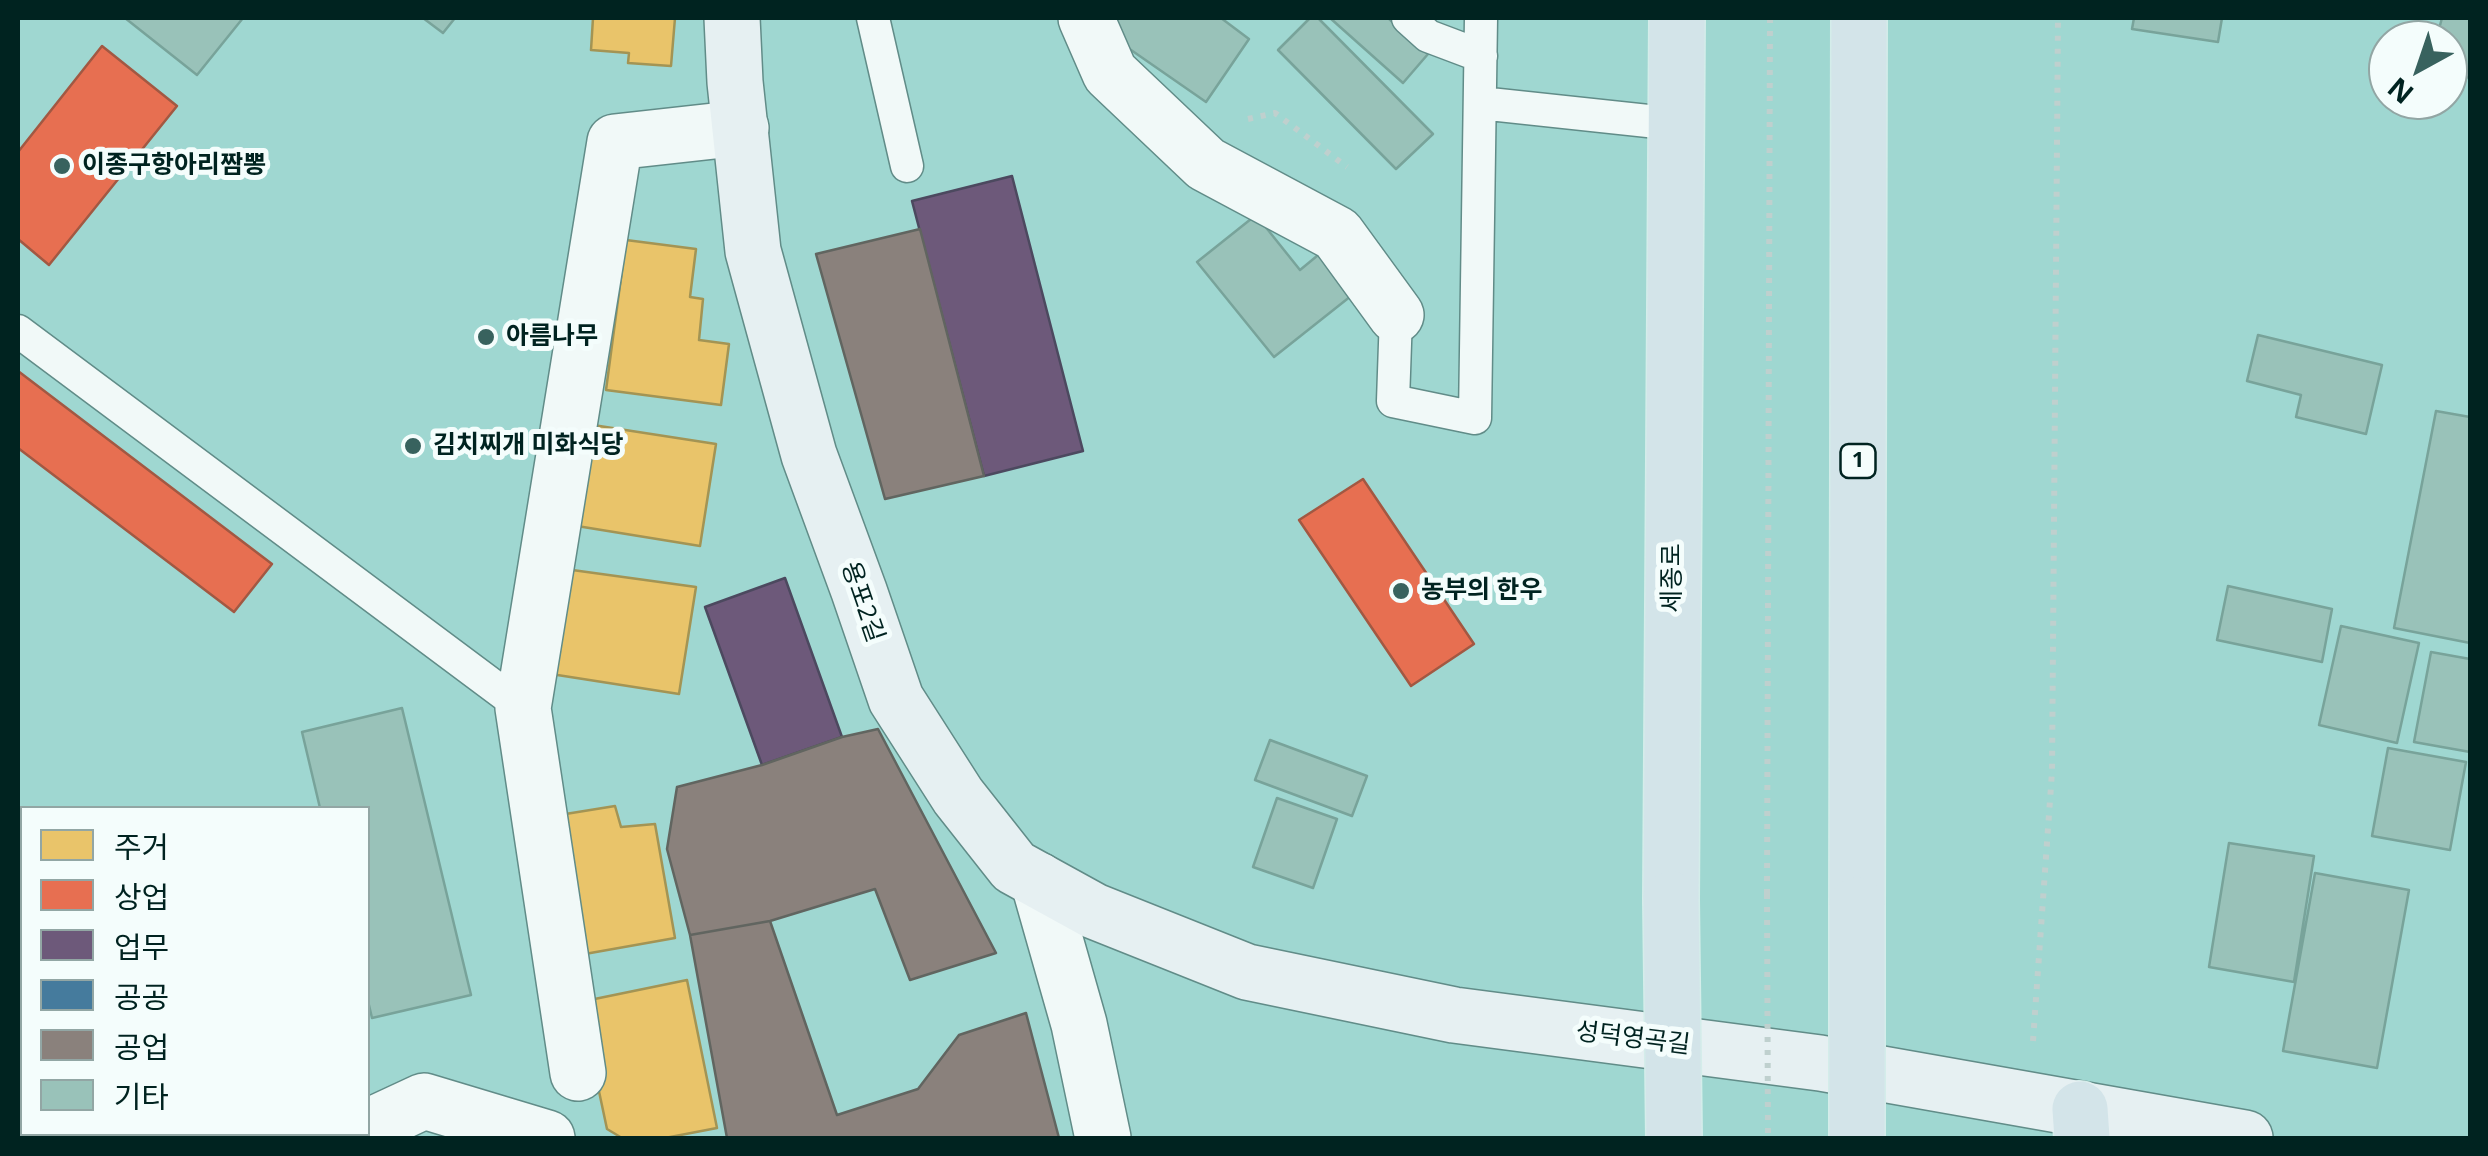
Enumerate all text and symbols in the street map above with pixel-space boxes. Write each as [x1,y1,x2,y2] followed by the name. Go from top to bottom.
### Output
[2368,20,2468,120] north arrow
[2379,70,2421,113] text: N
[82,151,266,181] place label: 이종구항아리짬뽕
[51,155,73,177] marker: 이종구항아리짬뽕
[506,322,598,352] place label: 아름나무
[475,326,497,348] marker: 아름나무
[433,431,623,461] place label: 김치찌개 미화식당
[402,435,424,457] marker: 김치찌개 미화식당
[1840,444,1876,478] road number: 1
[1658,544,1688,612] street label: 세종로
[834,558,890,646] street label: 용포2길
[1421,576,1542,606] place label: 농부의 한우
[1390,580,1412,602] marker: 농부의 한우
[20,806,370,1136] legend
[114,826,169,867] text: 주거
[114,876,169,917] text: 상업
[114,926,169,967] text: 업무
[114,976,169,1017] text: 공공
[1574,1017,1692,1061] street label: 성덕영곡길
[114,1026,169,1067] text: 공업
[114,1076,169,1117] text: 기타

